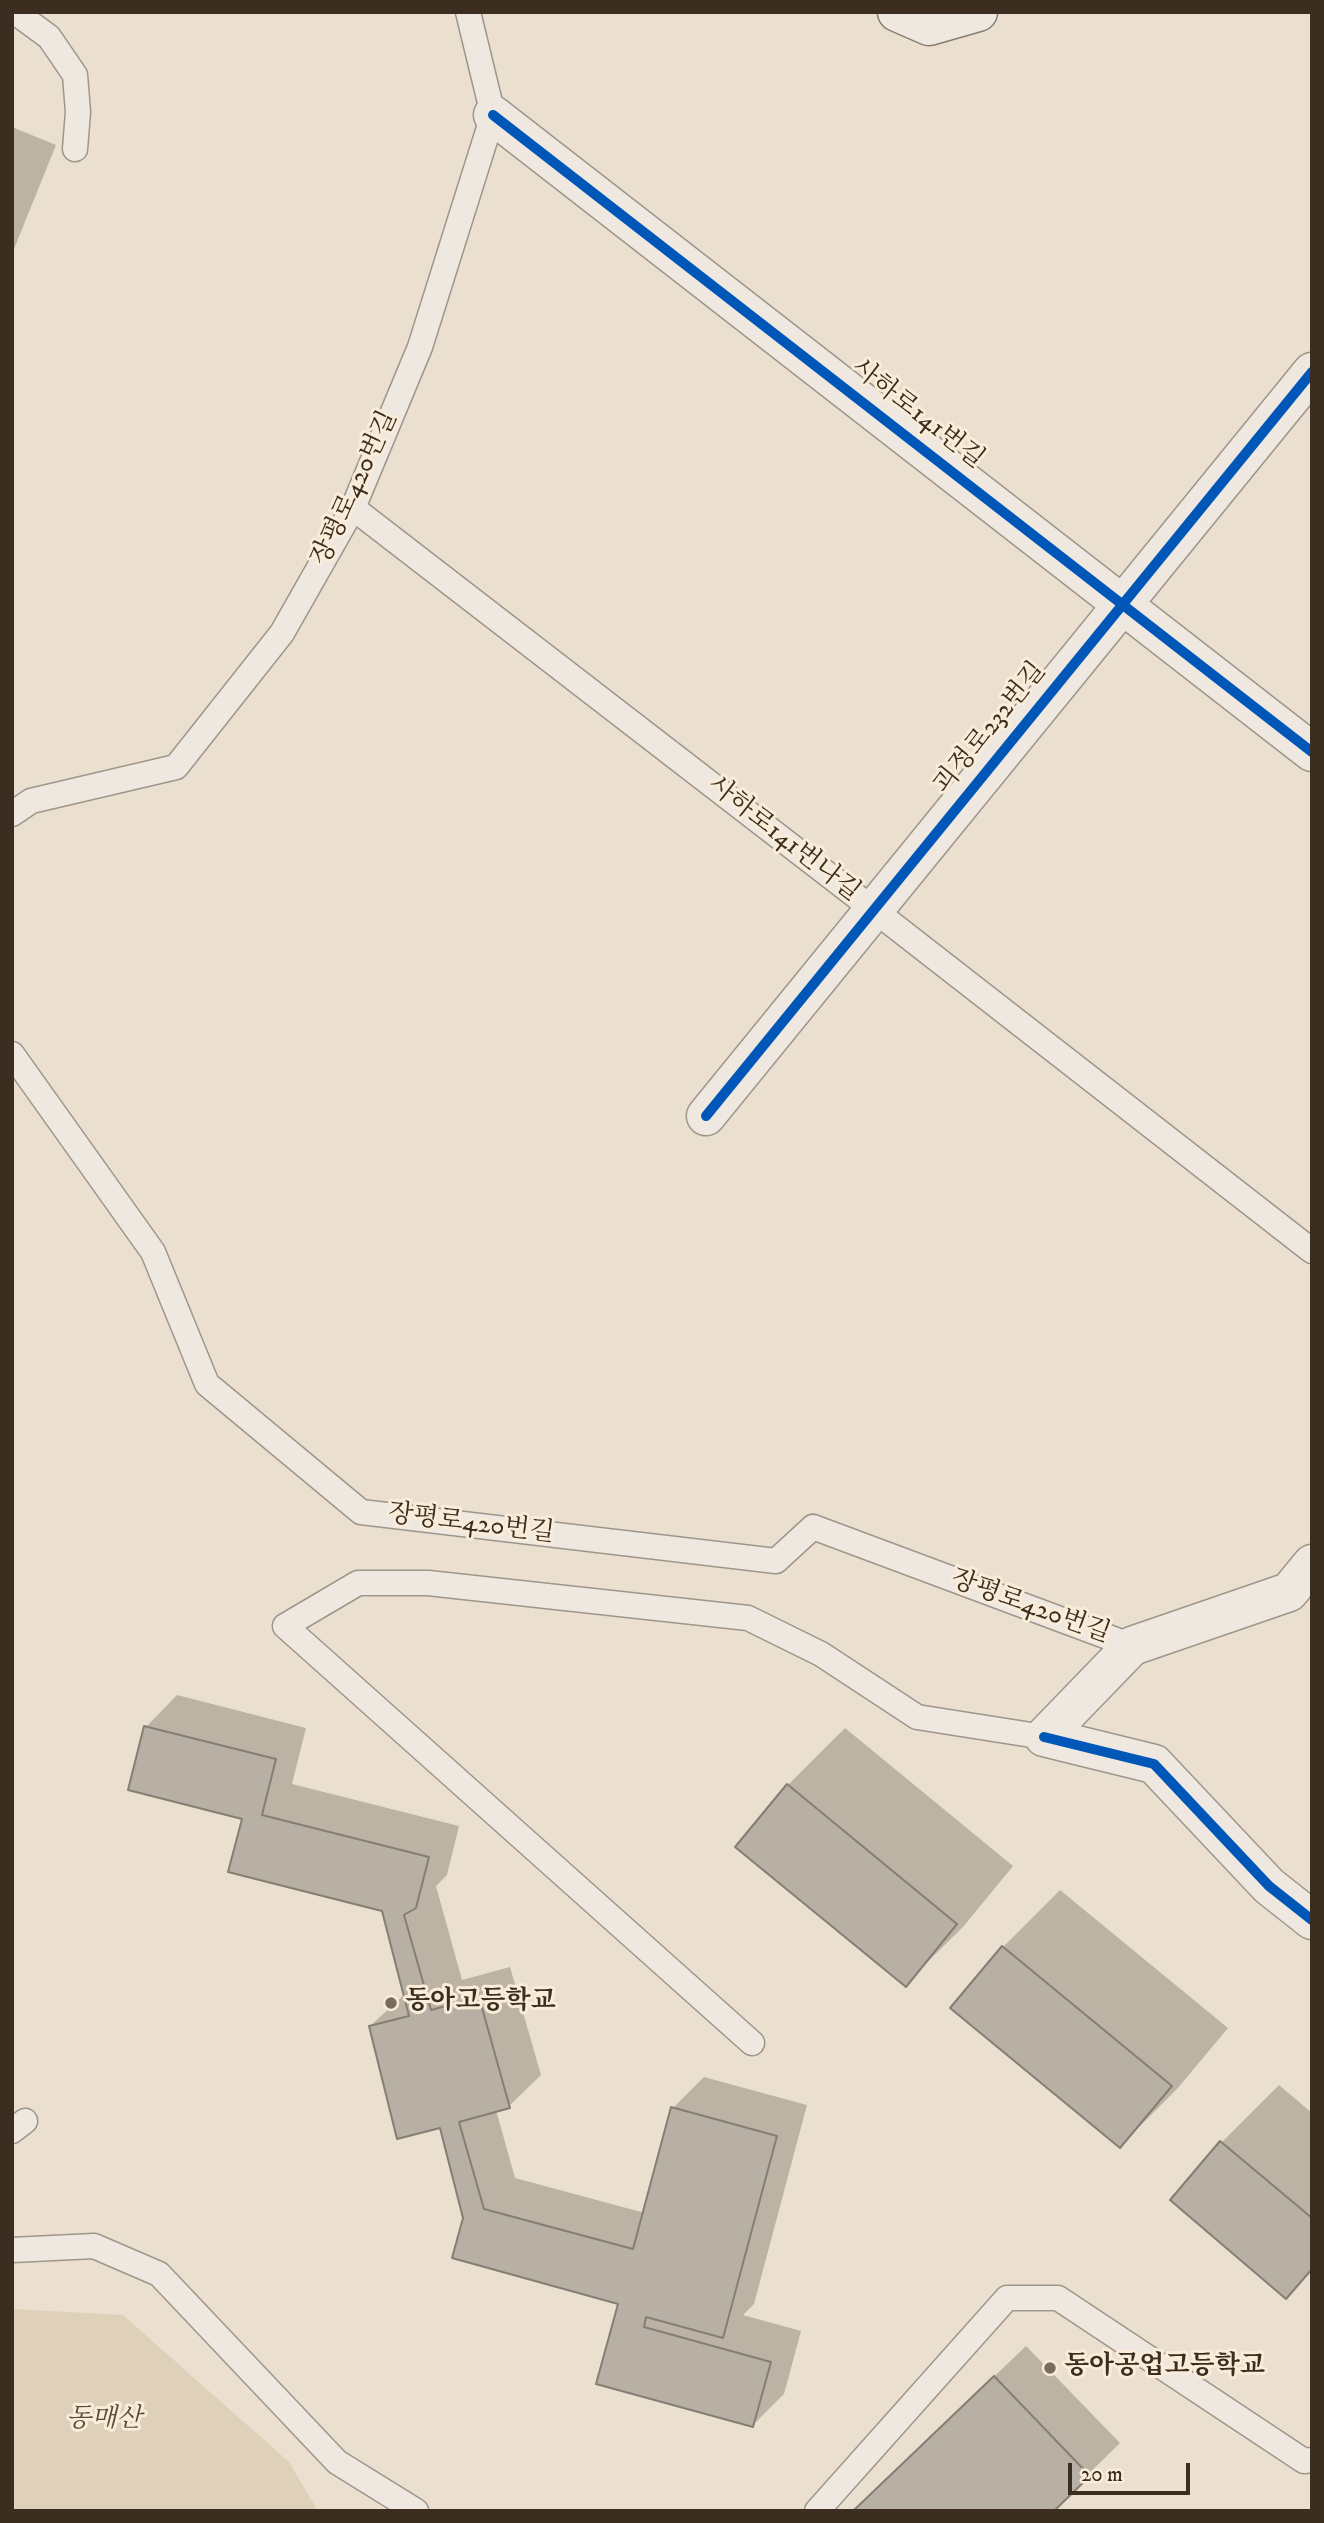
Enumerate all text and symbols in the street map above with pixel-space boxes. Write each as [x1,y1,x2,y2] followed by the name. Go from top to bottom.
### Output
[844,354,990,476] street label: 사하로141번길
[307,407,405,571] street label: 장평로420번길
[928,657,1054,801] street label: 괴정로232번길
[701,771,865,909] street label: 사하로141번나길
[386,1499,556,1551] street label: 장평로420번길
[946,1565,1114,1651] street label: 장평로420번길
[405,1987,556,2019] place label: 동아고등학교
[383,1995,399,2011] marker: 동아고등학교
[1064,2352,1265,2384] place label: 동아공업고등학교
[1042,2360,1058,2376] marker: 동아공업고등학교
[66,2405,142,2437] park label: 동매산
[1072,2450,1194,2494] scale bar
[1081,2462,1123,2488] text: 20 m

